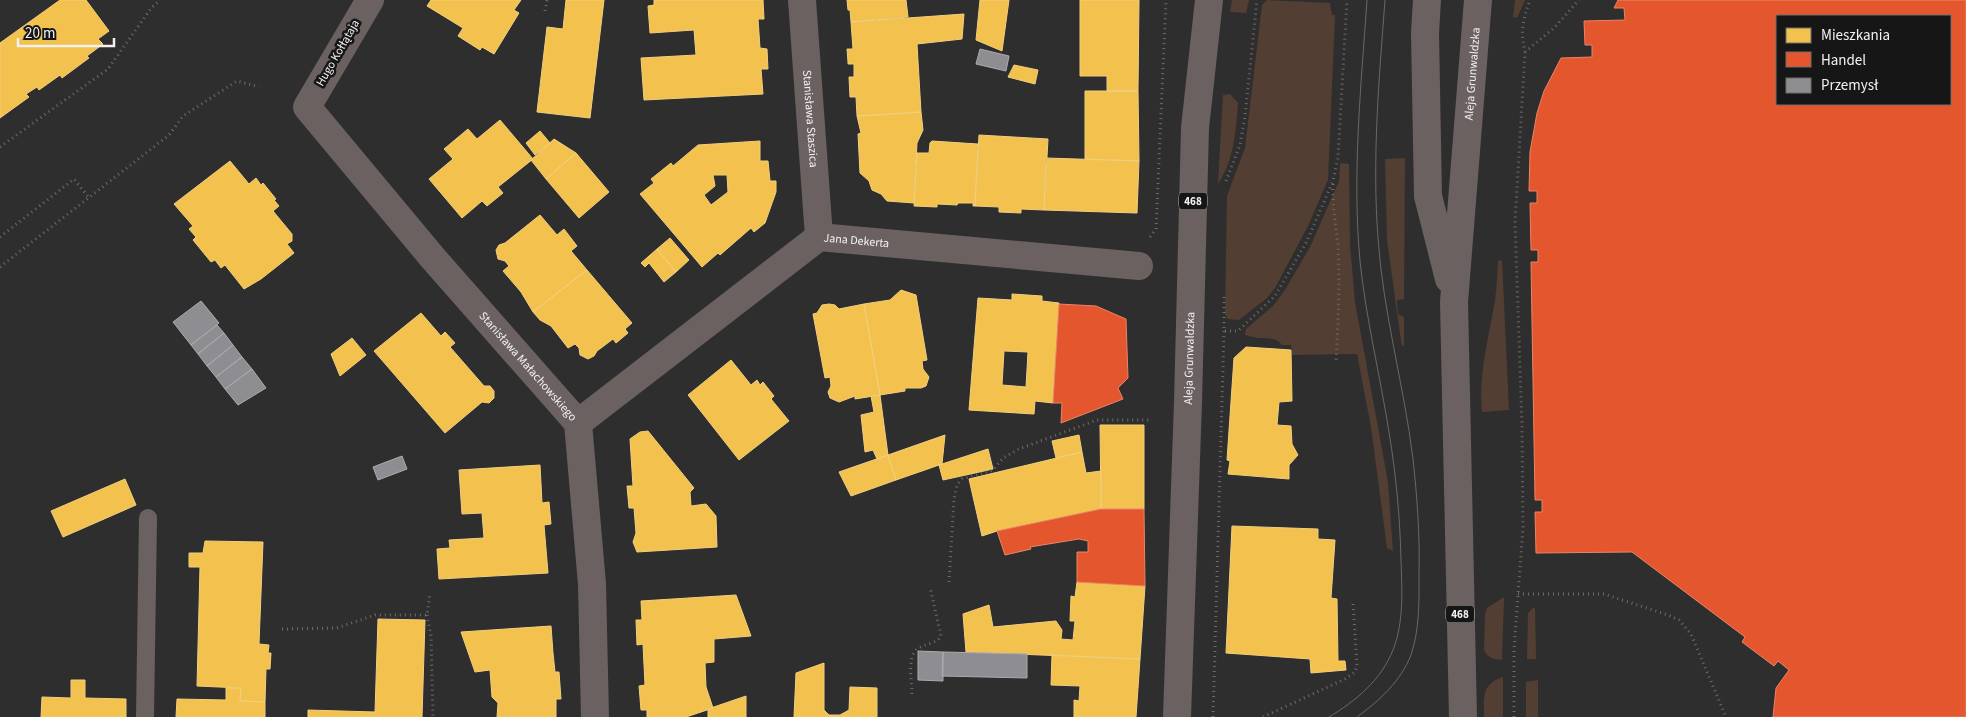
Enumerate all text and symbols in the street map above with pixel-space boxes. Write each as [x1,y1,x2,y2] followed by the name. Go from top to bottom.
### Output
[18,15,114,47] scale bar
[1776,15,1951,105] legend
[312,17,364,89] street label: Hugo Kołłątaja
[25,23,55,44] text: 20 m
[1821,25,1890,46] text: Mieszkania
[1460,27,1484,121] street label: Aleja Grunwaldzka
[1821,50,1866,71] text: Handel
[799,69,822,168] street label: Stanisława Staszica
[1821,75,1879,96] text: Przemysł
[1179,192,1207,210] road number: 468
[823,229,890,252] street label: Jana Dekerta
[475,308,581,425] street label: Stanisława Małachowskiego
[1179,312,1199,405] street label: Aleja Grunwaldzka
[1446,606,1474,622] road number: 468

